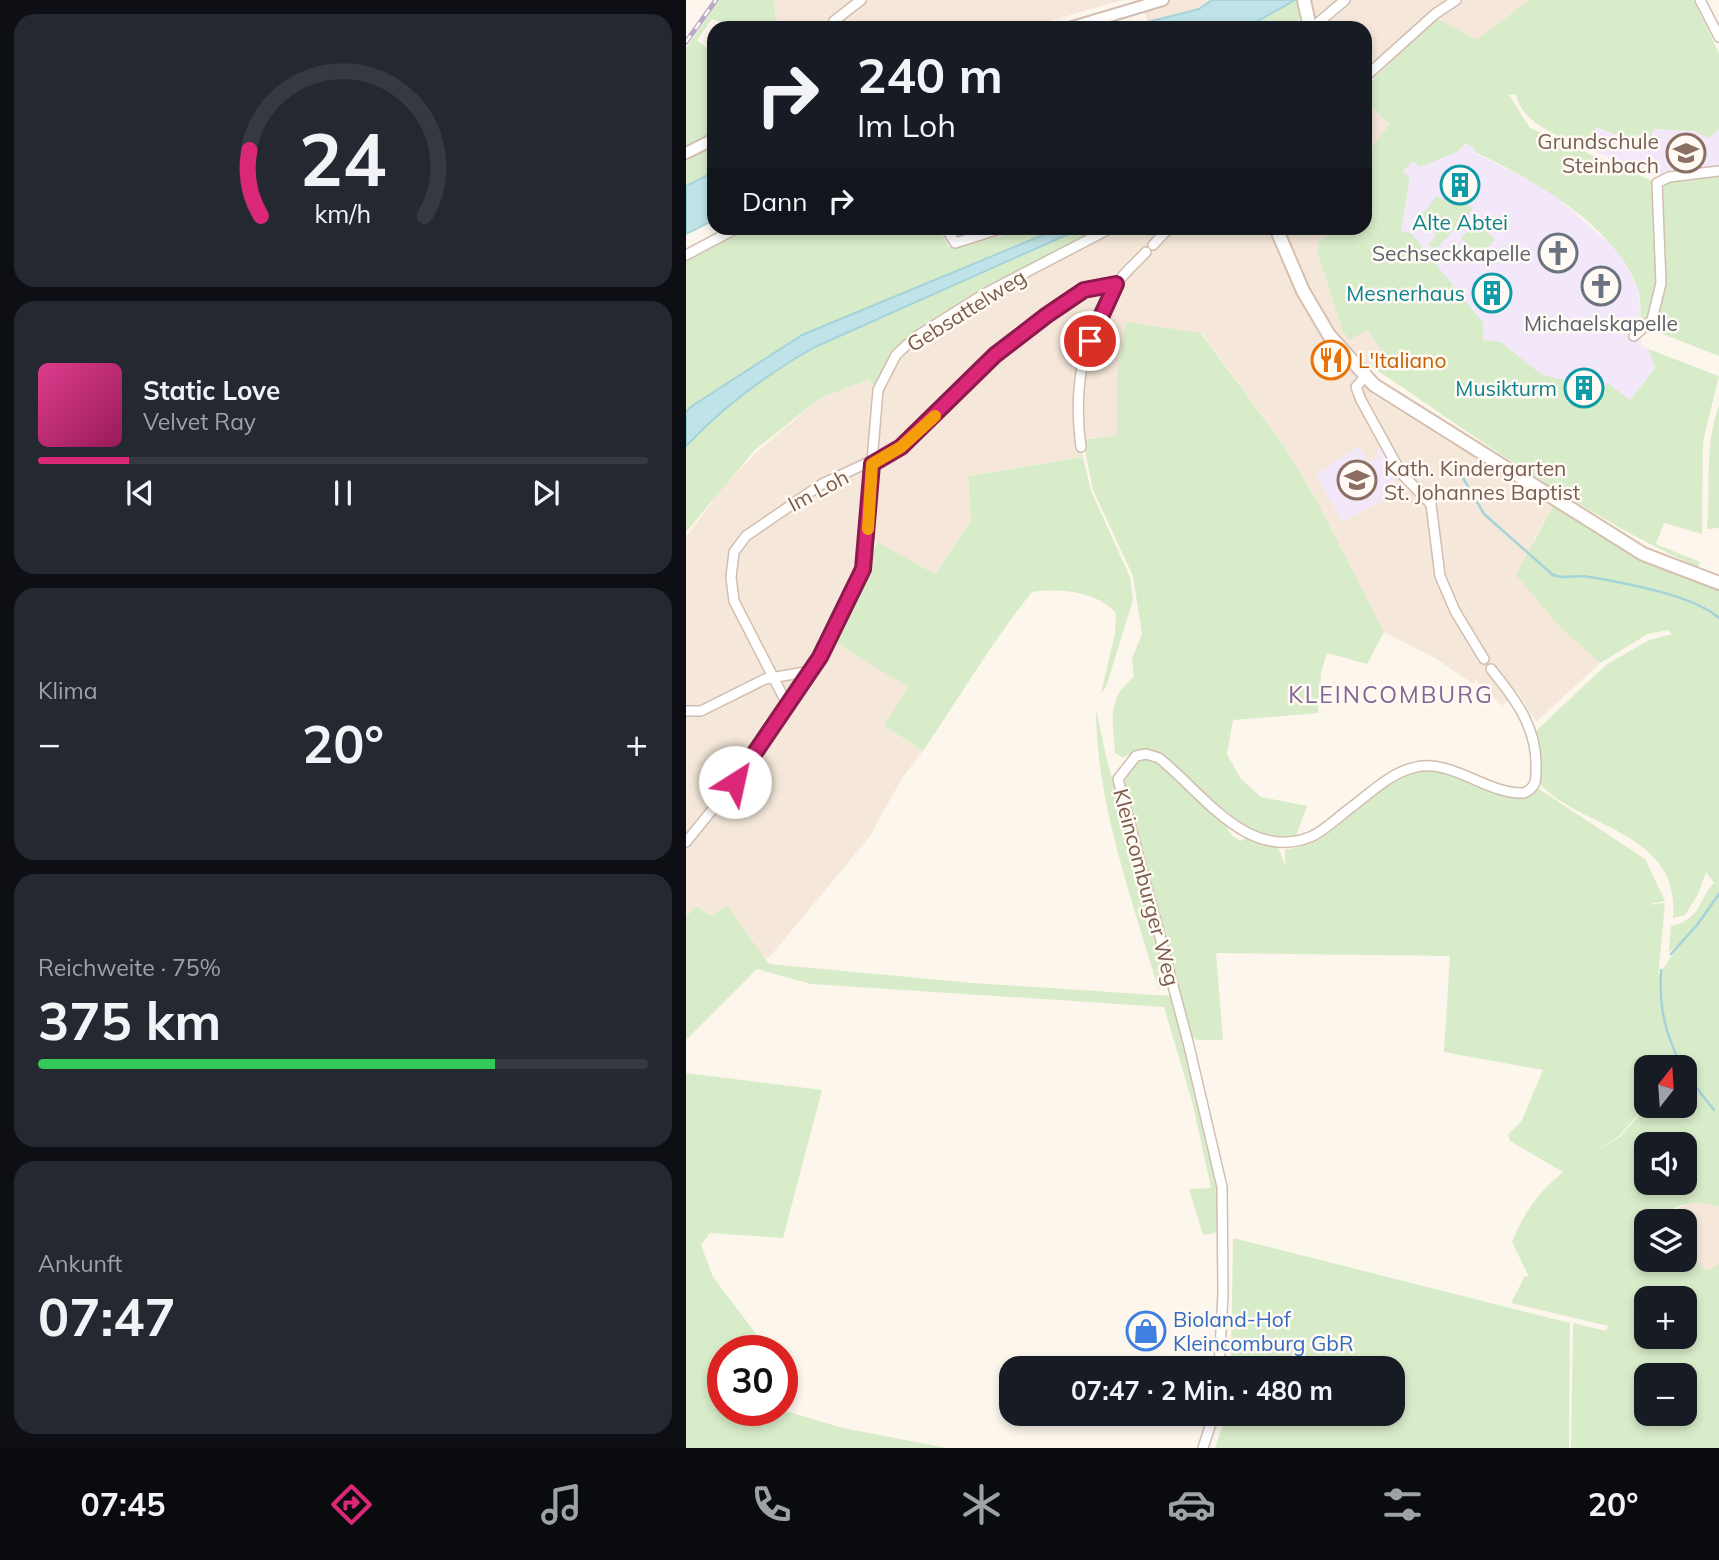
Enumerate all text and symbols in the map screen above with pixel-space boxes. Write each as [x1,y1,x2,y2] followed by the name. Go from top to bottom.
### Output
[857,44,1003,105] text: 240 m
[742,49,833,140] icon: right
[857,105,956,145] text: Im Loh
[299,114,387,205] text: 24
[1537,128,1659,178] place label: Grundschule Steinbach
[1665,132,1707,174] school or university icon: Grundschule Steinbach
[1439,164,1481,206] building icon: Alte Abtei
[822,182,860,220] icon: right
[742,185,808,218] text: Dann
[315,198,371,229] text: km/h
[1412,209,1508,235] place label: Alte Abtei
[1537,232,1579,274] church icon: Sechseckkapelle
[1372,240,1531,266] place label: Sechseckkapelle
[902,263,1030,357] street label: Gebsattelweg
[1580,265,1622,307] church icon: Michaelskapelle
[1471,272,1513,314] building icon: Mesnerhaus
[1346,280,1465,306] place label: Mesnerhaus
[1524,310,1678,336] place label: Michaelskapelle
[1060,311,1120,371] pin
[1071,322,1109,360] icon: arrive
[1310,339,1352,381] restaurant icon: L'Italiano
[1358,347,1446,373] place label: L'Italiano
[1563,367,1605,409] building icon: Musikturm
[143,374,280,407] text: Static Love
[1455,375,1557,401] place label: Musikturm
[143,407,256,436] text: Velvet Ray
[1384,455,1580,505] place label: Kath. Kindergarten St. Johannes Baptist
[1336,459,1378,501] school or university icon: Kath. Kindergarten St. Johannes Baptist
[783,463,853,517] street label: Im Loh
[121,474,159,512] icon: previous
[324,474,362,512] icon: pause
[527,474,565,512] icon: next
[38,676,98,705] text: Klima
[1288,680,1494,709] district label: KLEINCOMBURG
[302,711,384,776] text: 20°
[38,719,61,767] text: −
[625,719,648,767] text: +
[698,745,772,819] position arrow
[1108,785,1186,989] street label: Kleincomburger Weg
[38,953,221,982] text: Reichweite · 75%
[38,988,221,1053] text: 375 km
[1634,1055,1698,1118] north arrow
[1634,1055,1697,1426] map controls
[1634,1132,1697,1195] button: sound
[1634,1209,1697,1272] button: layers
[38,1249,122,1278] text: Ankunft
[38,1284,176,1349] text: 07:47
[1634,1286,1697,1349] button: +
[1173,1306,1354,1356] place label: Bioland-Hof Kleincomburg GbR
[1125,1310,1167,1352] shop icon: Bioland-Hof Kleincomburg GbR
[707,1335,798,1426] speed limit sign: 30
[1634,1363,1697,1426] button: −
[1071,1374,1333,1407] text: 07:47 · 2 Min. · 480 m
[327,1480,376,1529] icon: directions
[537,1480,586,1529] icon: music
[747,1480,796,1529] icon: phone
[957,1480,1006,1529] icon: climate
[1167,1480,1216,1529] icon: car
[1378,1480,1427,1529] icon: filters
[81,1484,165,1524] text: 07:45
[1588,1484,1638,1524] text: 20°

